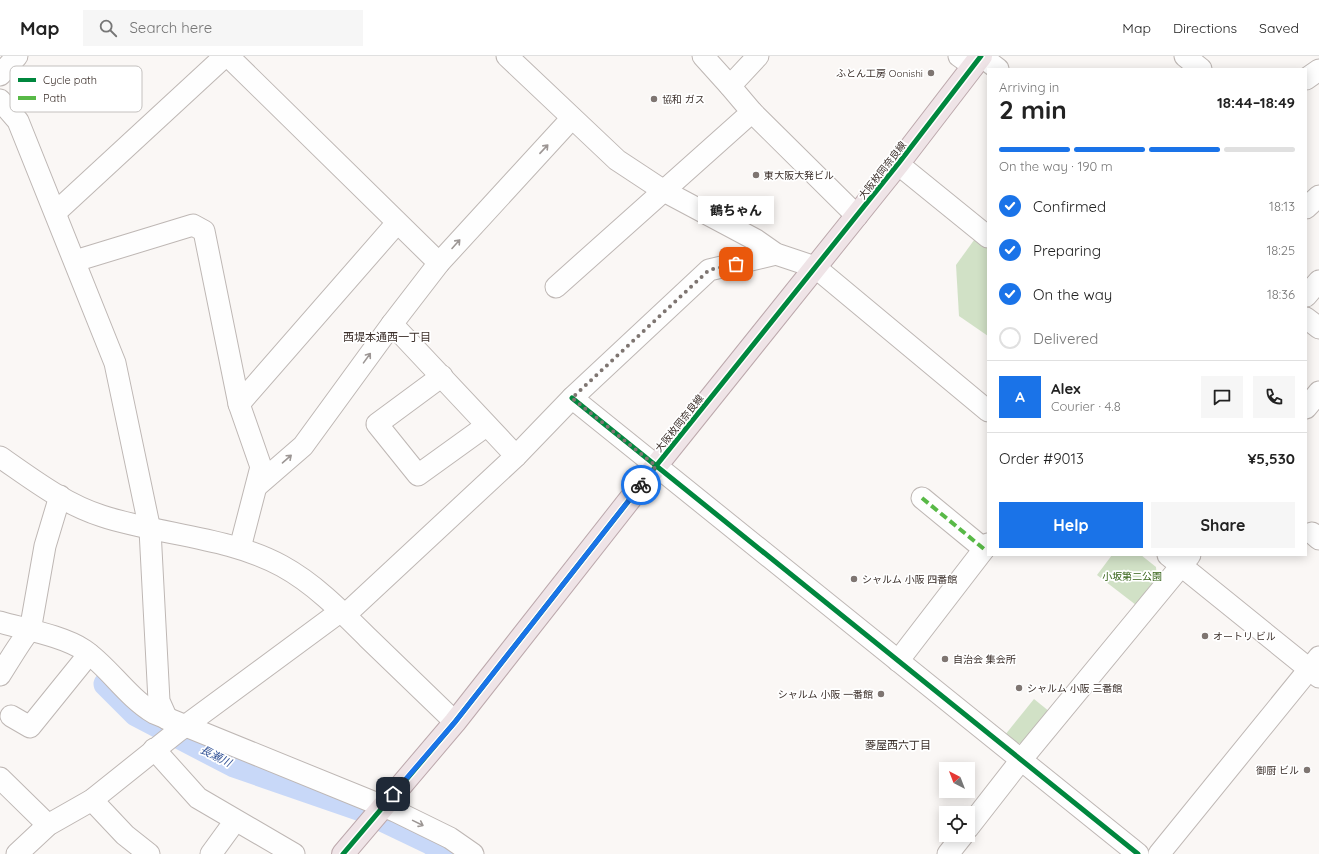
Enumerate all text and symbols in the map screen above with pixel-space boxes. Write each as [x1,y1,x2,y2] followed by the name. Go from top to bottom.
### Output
[83,10,363,46] search box
[20,16,59,40] text: Map
[97,17,119,39] icon: search
[129,18,212,37] text: Search here
[1122,19,1151,37] text: Map
[1173,19,1237,37] text: Directions
[1259,19,1299,37] text: Saved
[10,66,142,112] legend
[836,67,923,80] place label: ふとん工房 Oonishi
[926,68,936,78] marker: ふとん工房 Oonishi
[43,73,97,87] text: Cycle path
[999,79,1059,95] text: Arriving in
[43,91,66,105] text: Path
[662,93,705,106] place label: 協和 ガス
[999,93,1067,126] text: 2 min
[1217,93,1295,112] text: 18:44–18:49
[649,94,659,104] marker: 協和 ガス
[856,139,909,202] street label: 大阪枚岡奈良線
[539,144,548,154] one-way arrow
[999,158,1113,174] text: On the way · 190 m
[764,169,834,182] place label: 東大阪大発ビル
[751,170,761,180] marker: 東大阪大発ビル
[999,195,1021,217] icon: check
[698,196,774,224] callout: 鶴ちゃん
[1033,197,1106,216] text: Confirmed
[1269,198,1295,214] text: 18:13
[710,202,762,218] text: 鶴ちゃん
[999,239,1021,261] icon: check
[451,240,460,250] one-way arrow
[1033,241,1101,260] text: Preparing
[1266,242,1295,258] text: 18:25
[719,247,753,281] pin
[725,253,747,275] icon: bag
[999,283,1021,305] icon: check
[1033,285,1112,304] text: On the way
[1267,286,1295,302] text: 18:36
[1033,329,1098,348] text: Delivered
[343,330,431,344] district label: 西堤本通西一丁目
[363,352,371,363] one-way arrow
[1201,376,1243,418] button: chat
[1253,376,1295,418] button: phone
[1051,379,1081,398] text: Alex
[1015,387,1025,406] text: A
[652,392,706,455] street label: 大阪枚岡奈良線
[1051,398,1121,414] text: Courier · 4.8
[999,449,1084,468] text: Order #9013
[1247,449,1295,468] text: ¥5,530
[282,455,293,464] one-way arrow
[621,465,661,505] courier
[630,474,652,496] icon: bike
[999,502,1143,548] button: Help
[1151,502,1295,548] button: Share
[1102,570,1162,583] park label: 小坂第二公園
[862,573,957,586] place label: シャルム 小阪 四番館
[849,574,859,584] marker: シャルム 小阪 四番館
[1213,630,1276,643] place label: オートリ ビル
[1200,631,1210,641] marker: オートリ ビル
[953,653,1016,666] place label: 自治会 集会所
[940,654,950,664] marker: 自治会 集会所
[1027,682,1122,695] place label: シャルム 小阪 三番館
[1014,683,1024,693] marker: シャルム 小阪 三番館
[778,688,873,701] place label: シャルム 小阪 一番館
[876,689,886,699] marker: シャルム 小阪 一番館
[865,738,931,752] district label: 菱屋西六丁目
[198,742,235,770] water label: 長瀬川
[939,762,975,798] north arrow
[939,762,975,842] map controls
[1256,764,1299,777] place label: 御厨 ビル
[1302,765,1312,775] marker: 御厨 ビル
[376,777,410,811] pin
[382,783,404,805] icon: home
[939,806,975,842] button: locate
[412,820,424,827] one-way arrow

